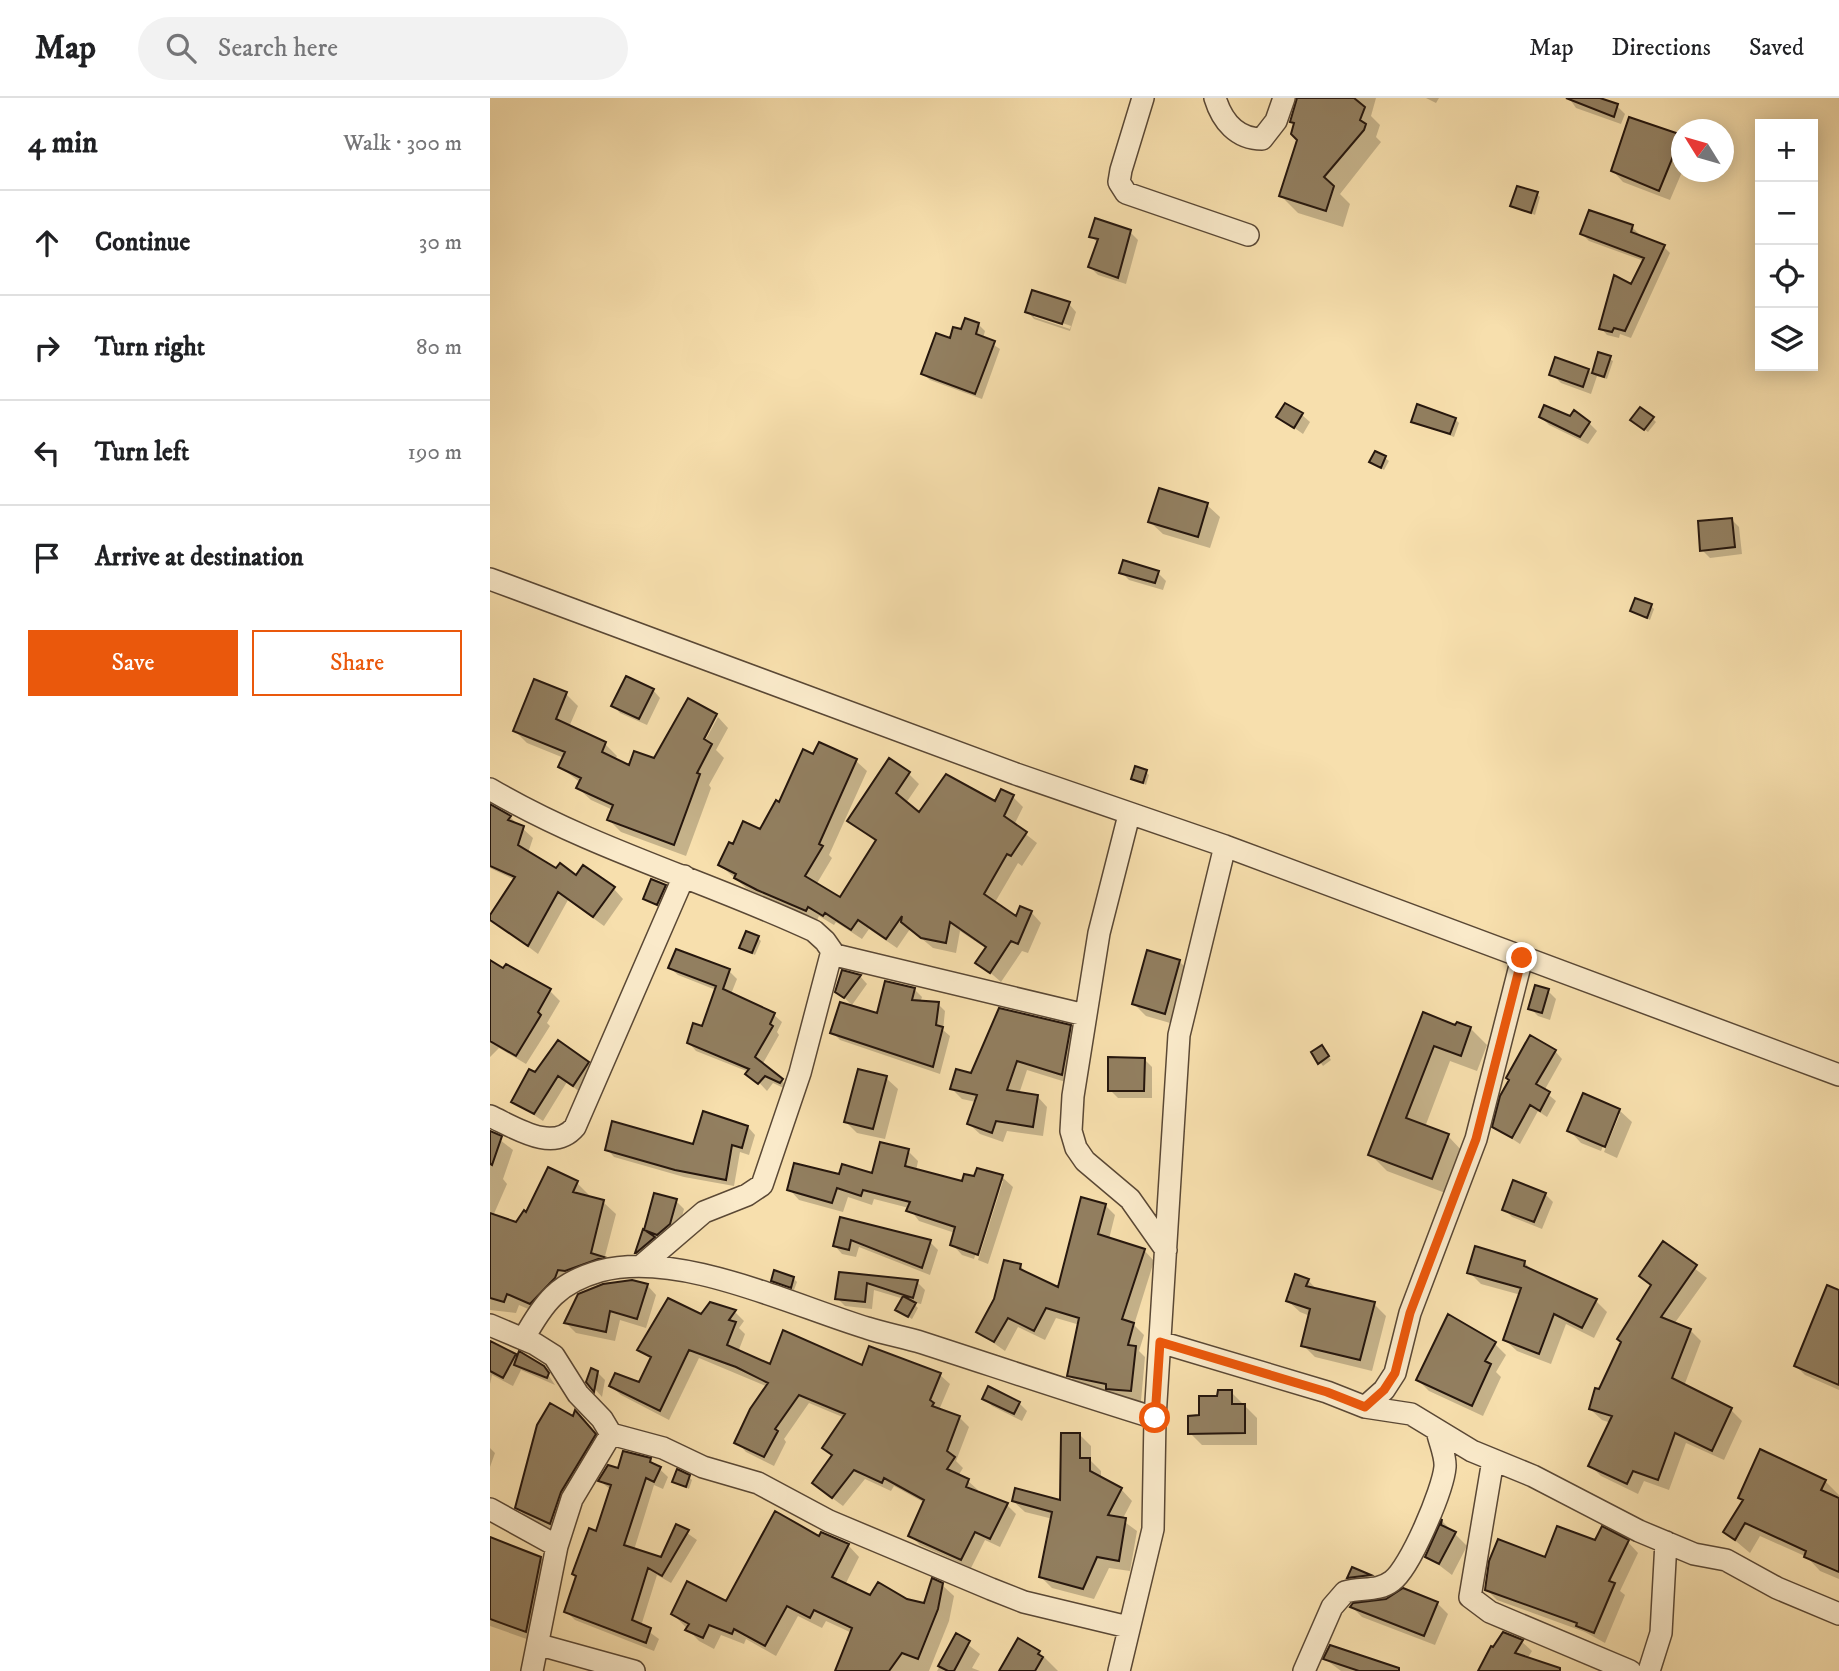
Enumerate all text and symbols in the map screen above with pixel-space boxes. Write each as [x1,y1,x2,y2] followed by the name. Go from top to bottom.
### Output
[138,17,628,80] search box
[35,28,96,69] text: Map
[162,29,200,67] icon: search
[218,32,338,65] text: Search here
[1529,33,1574,63] text: Map
[1612,33,1711,63] text: Directions
[1749,33,1804,63] text: Saved
[1671,119,1734,182] north arrow
[1755,119,1818,371] map controls
[1755,119,1818,182] button: +
[28,125,98,162] text: 4 min
[343,129,462,158] text: Walk · 300 m
[1755,182,1818,245] button: −
[28,224,66,262] icon: ahead
[95,226,190,259] text: Continue
[419,228,462,257] text: 30 m
[1755,245,1818,308] button: locate
[1755,308,1818,371] button: layers
[28,329,66,367] icon: right
[95,331,205,364] text: Turn right
[416,333,462,362] text: 80 m
[28,434,66,472] icon: left
[95,436,189,469] text: Turn left
[408,438,462,467] text: 190 m
[28,539,66,577] icon: arrive
[95,541,304,574] text: Arrive at destination
[28,630,238,696] button: Save
[252,630,462,696] button: Share
[1506,942,1537,973] route end
[1139,1402,1170,1433] route start

